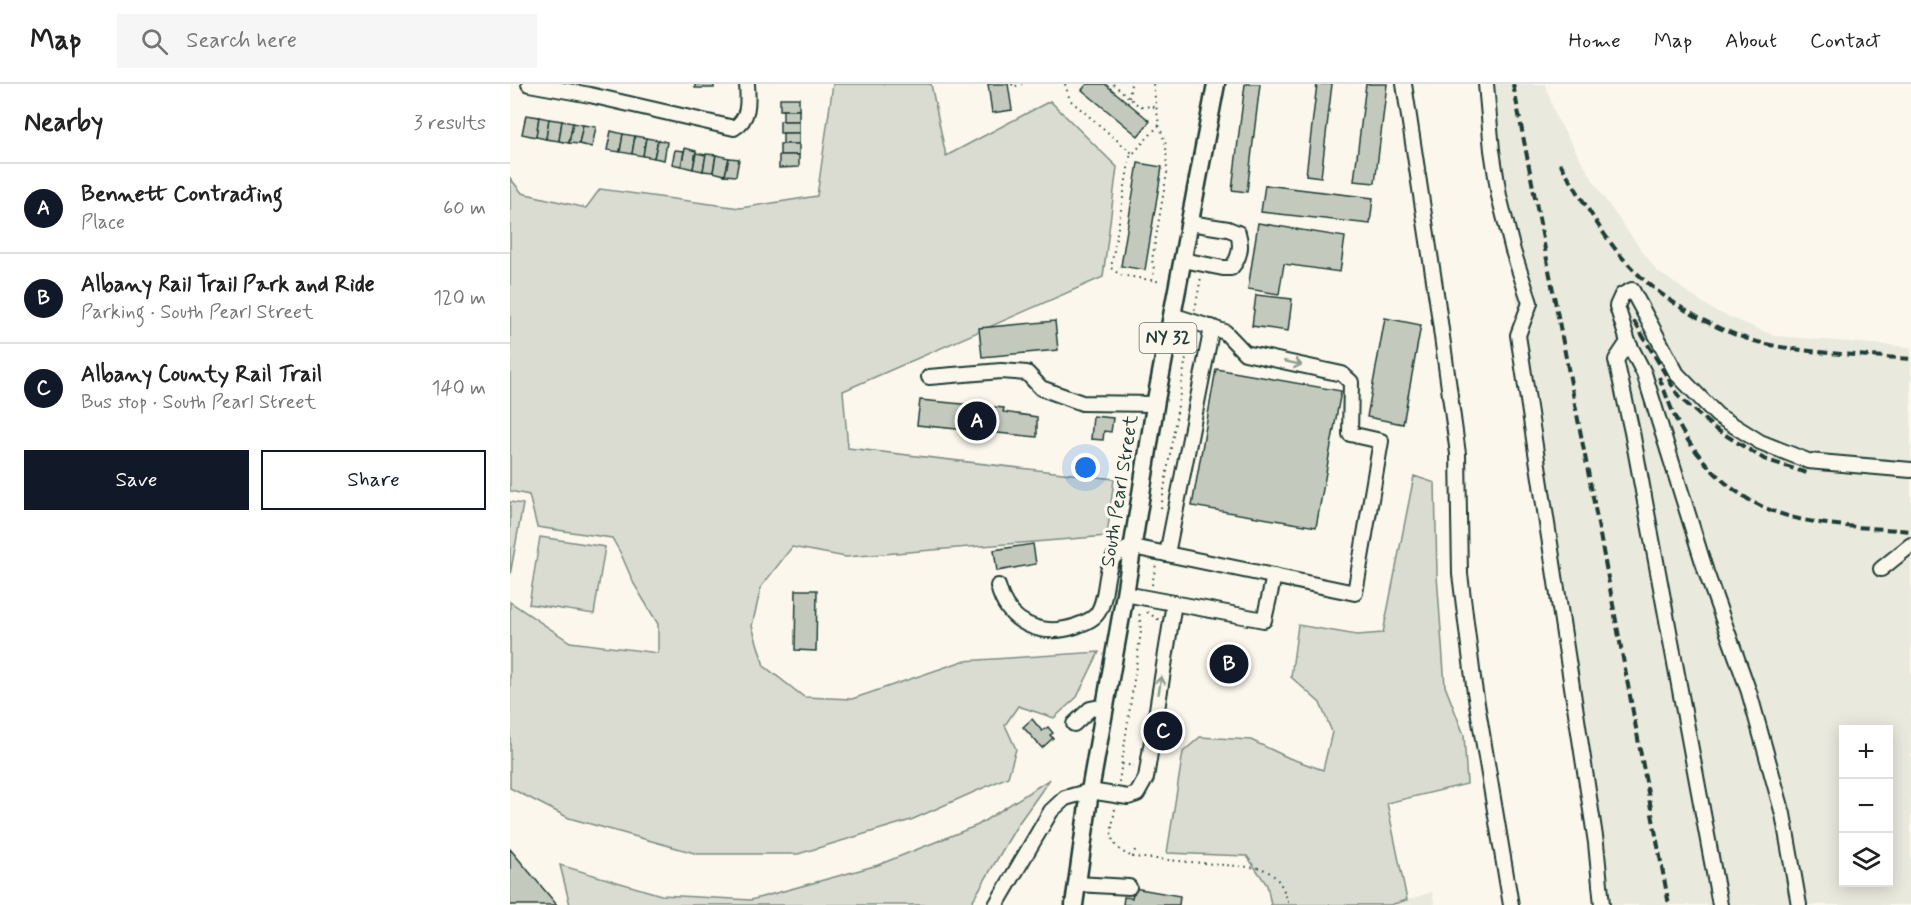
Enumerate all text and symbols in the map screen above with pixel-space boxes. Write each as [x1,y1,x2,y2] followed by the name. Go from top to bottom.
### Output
[117,14,537,68] search box
[30,23,81,60] text: Map
[138,25,171,58] icon: search
[186,27,297,55] text: Search here
[1569,27,1621,55] text: Home
[1654,27,1692,55] text: Map
[1725,27,1777,55] text: About
[1810,27,1881,55] text: Contact
[24,106,103,140] text: Nearby
[414,110,486,137] text: 3 results
[81,181,283,209] text: Bennett Contracting
[37,195,50,222] text: A
[443,195,486,222] text: 60 m
[81,209,125,236] text: Place
[81,271,375,299] text: Albany Rail Trail Park and Ride
[37,285,50,312] text: B
[433,285,486,312] text: 120 m
[81,299,314,326] text: Parking · South Pearl Street
[1140,323,1196,353] road number: NY 32
[1284,358,1303,370] one-way arrow
[81,361,322,389] text: Albany County Rail Trail
[36,375,51,402] text: C
[432,375,486,402] text: 140 m
[81,389,316,416] text: Bus stop · South Pearl Street
[958,398,996,444] pin: A
[1095,413,1145,569] street label: South Pearl Street
[24,450,249,510] button: Save
[261,450,486,510] button: Share
[1071,453,1100,482] your location
[1210,642,1248,686] pin: B
[1155,676,1166,696] one-way arrow
[1144,708,1182,754] pin: C
[1839,725,1893,887] map controls
[1839,725,1893,779] button: +
[1839,779,1893,833] button: −
[1839,833,1893,887] button: layers

